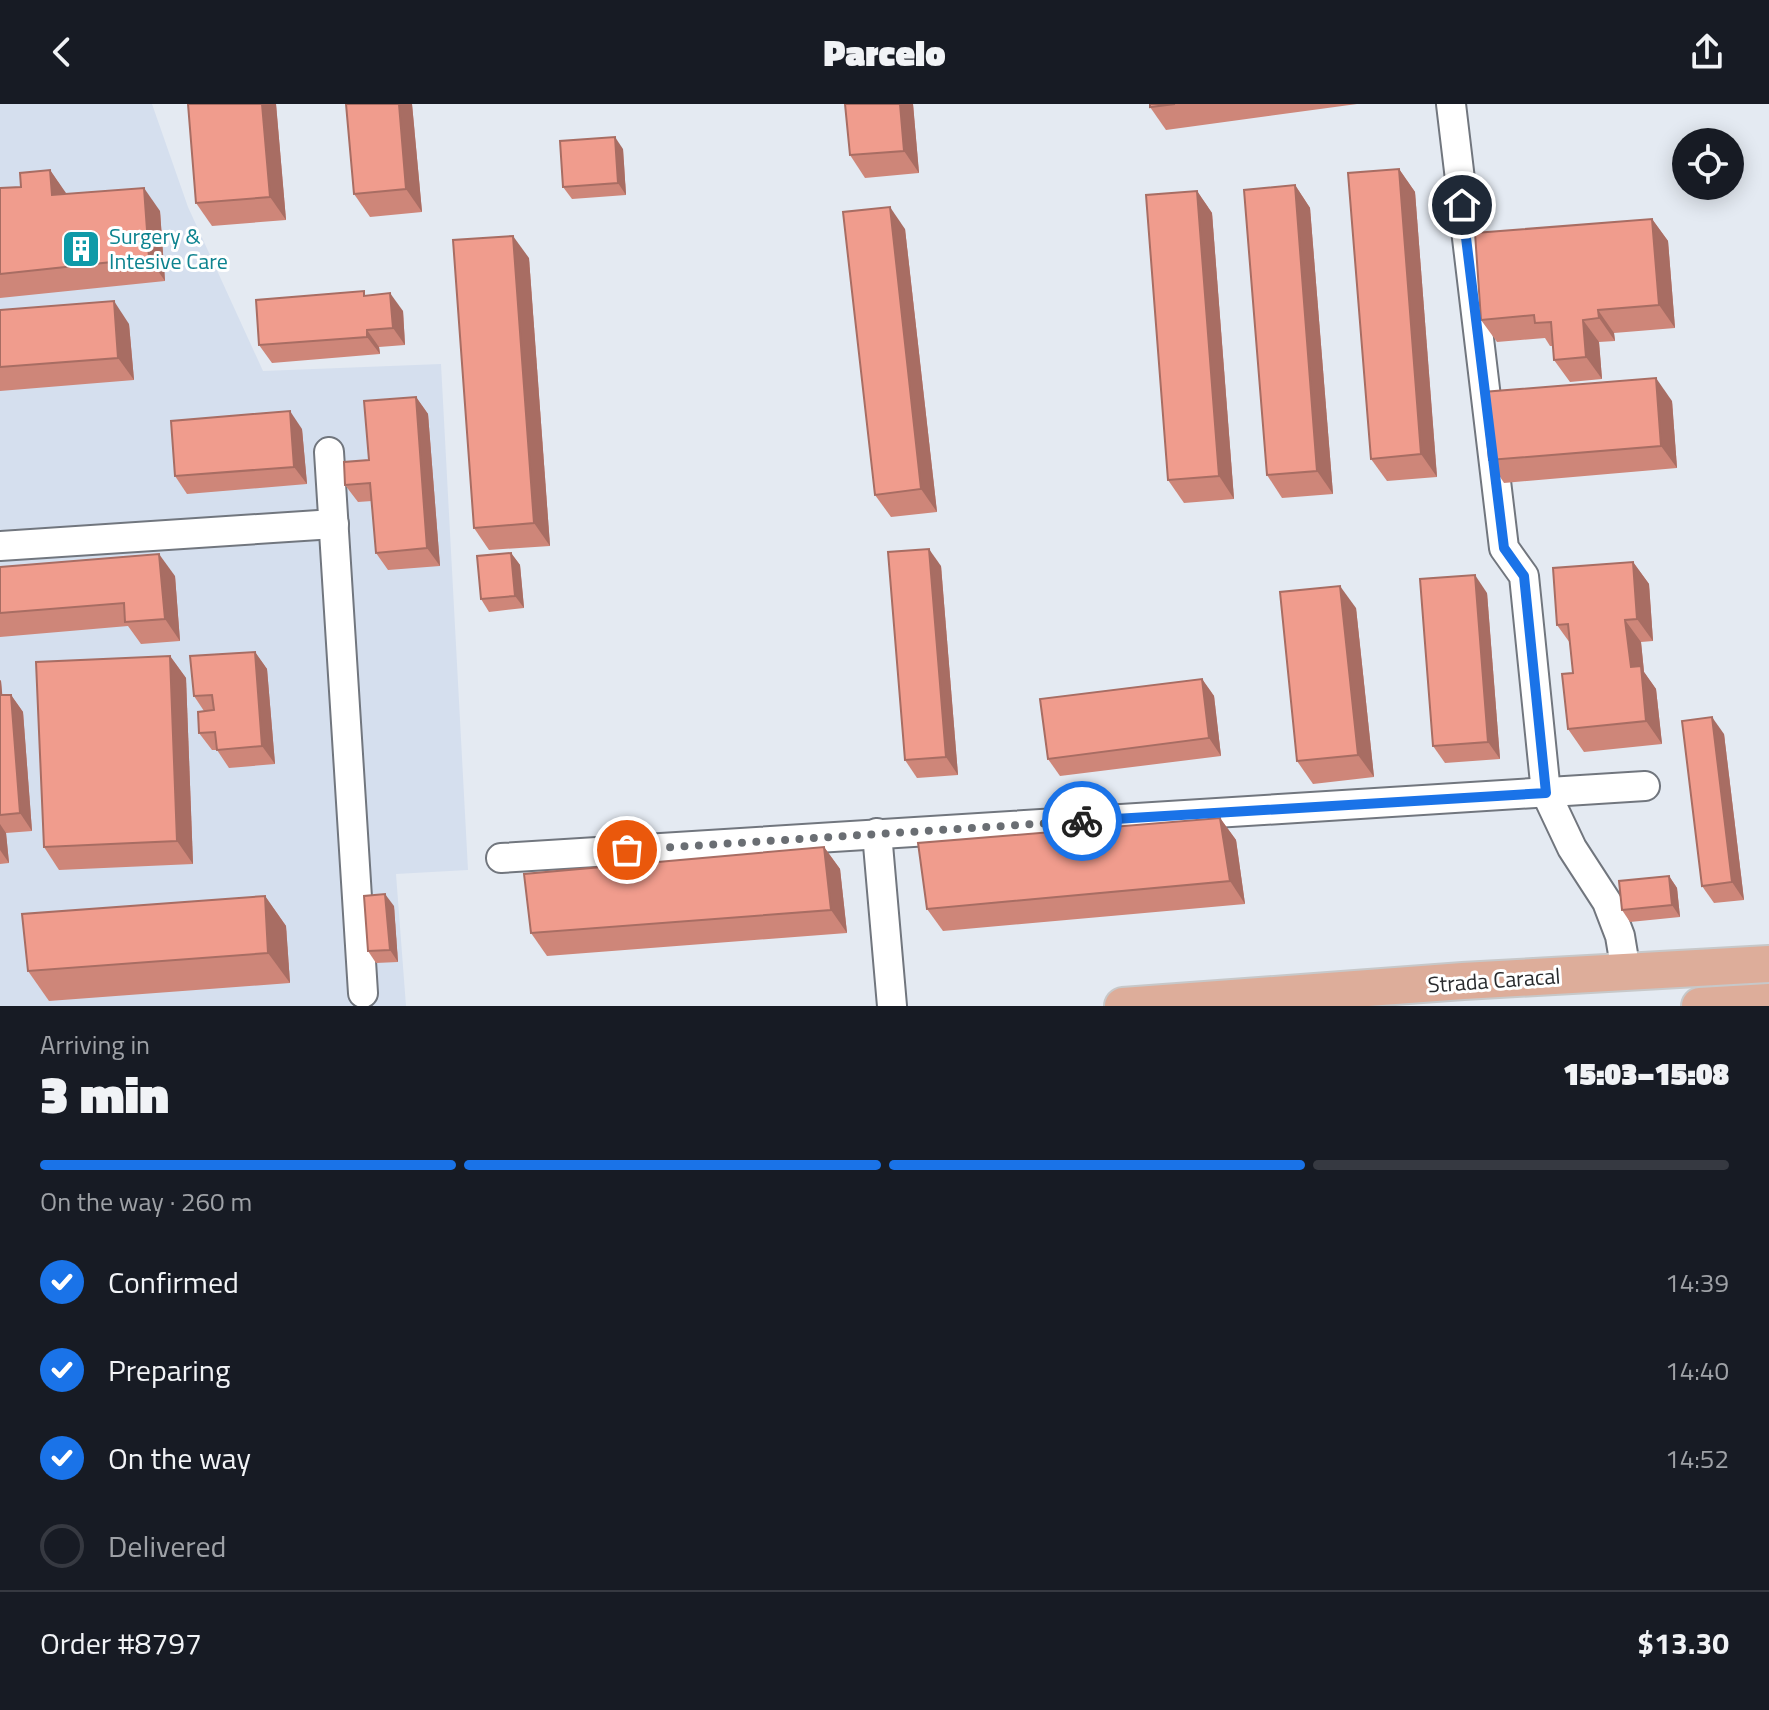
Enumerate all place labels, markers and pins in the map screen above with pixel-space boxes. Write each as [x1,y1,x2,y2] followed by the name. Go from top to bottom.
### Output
[1428,171,1496,239] pin
[109,219,228,278] place label: Surgery & Intesive Care
[60,228,102,270] building icon: Surgery & Intesive Care
[593,816,661,884] pin

